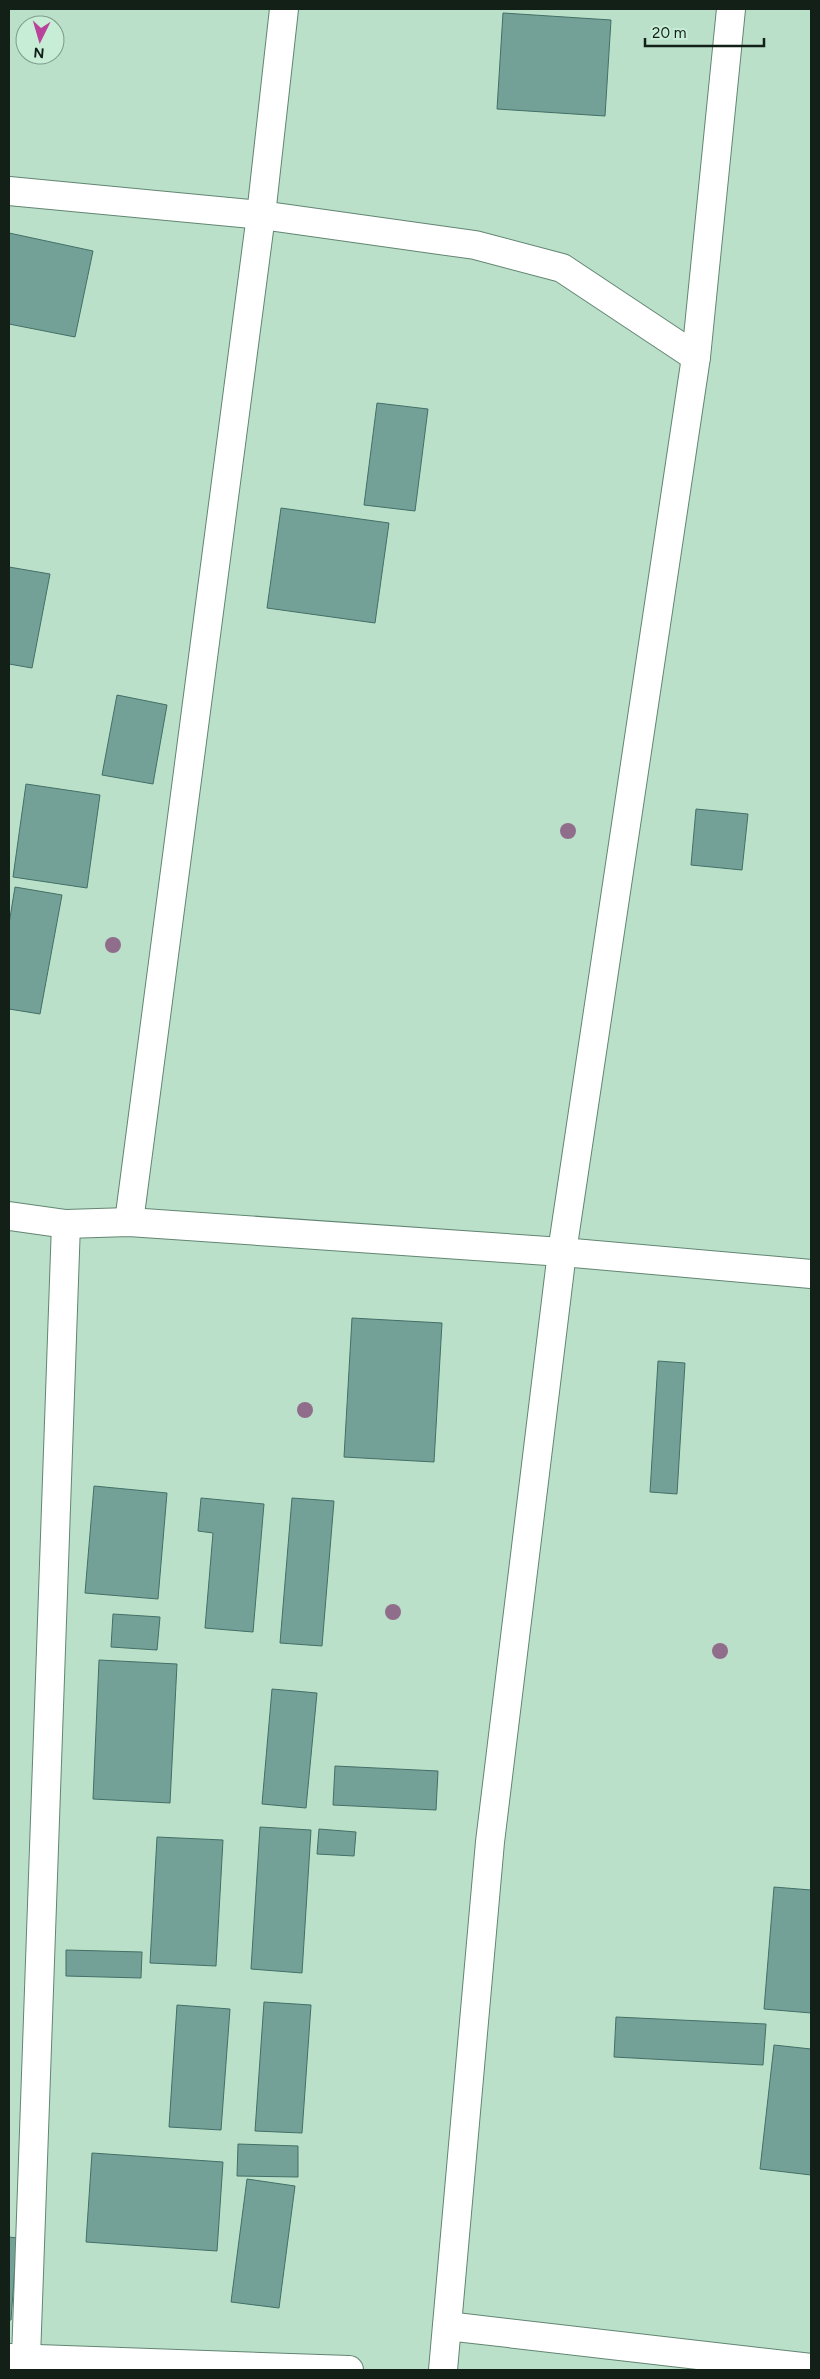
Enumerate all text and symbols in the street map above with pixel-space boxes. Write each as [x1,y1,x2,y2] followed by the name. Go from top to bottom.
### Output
[15,15,65,65] north arrow
[645,15,764,47] scale bar
[652,24,686,42] text: 20 m
[33,44,45,61] text: N

